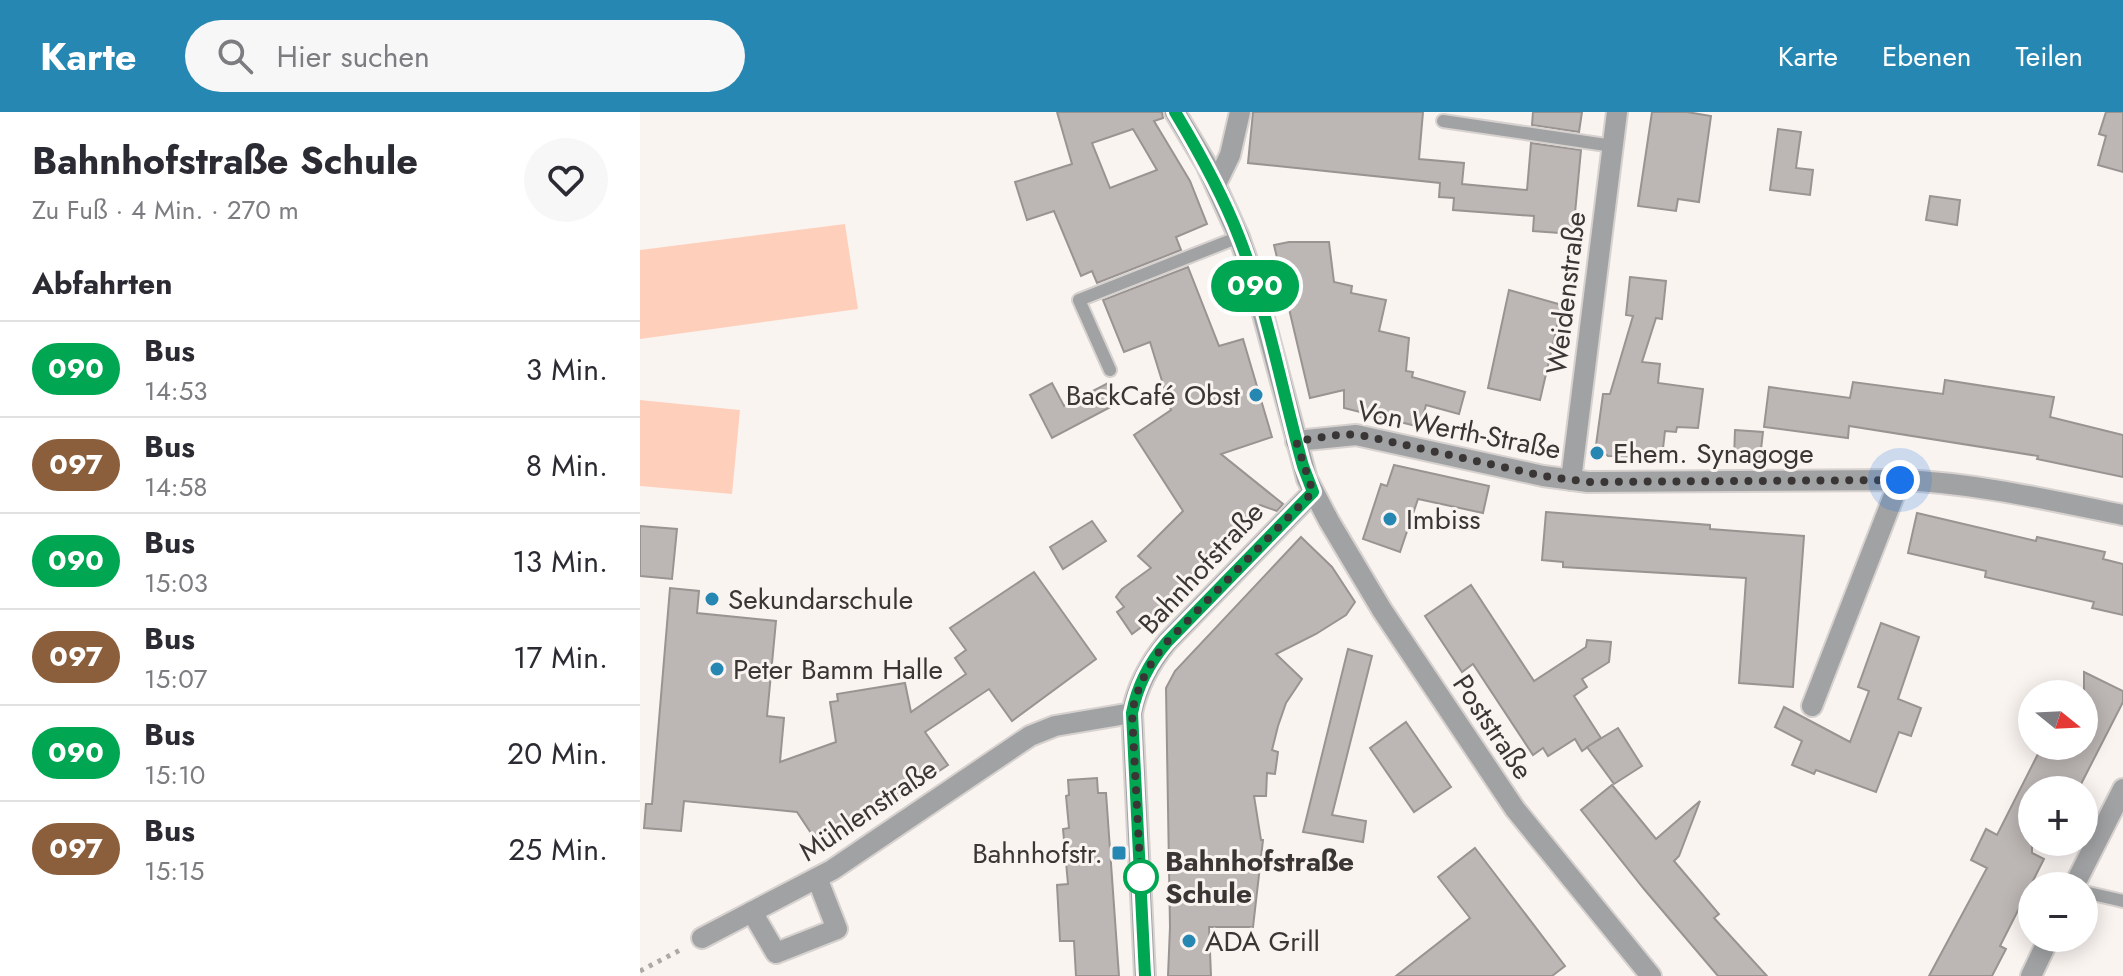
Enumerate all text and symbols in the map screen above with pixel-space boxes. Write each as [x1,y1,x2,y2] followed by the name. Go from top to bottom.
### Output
[185,20,745,92] search box
[40,29,137,84] text: Karte
[213,34,257,78] icon: search
[277,35,430,78] text: Hier suchen
[1778,36,1838,77] text: Karte
[1882,36,1972,77] text: Ebenen
[2016,36,2083,77] text: Teilen
[32,133,418,188] text: Bahnhofstraße Schule
[524,138,608,222] button: heart
[32,191,299,229] text: Zu Fuß · 4 Min. · 270 m
[1536,209,1596,377] street label: Weidenstraße
[1209,260,1301,312] line badge: 090
[32,262,172,305] text: Abfahrten
[1227,265,1283,306] text: 090
[144,329,195,372] text: Bus
[48,348,104,389] text: 090
[526,348,608,391] text: 3 Min.
[144,372,208,410] text: 14:53
[1066,375,1240,416] place label: BackCafé Obst
[1247,386,1265,404] marker: BackCafé Obst
[1354,390,1564,470] street label: Von Werth-Straße
[144,425,195,468] text: Bus
[1613,433,1814,474] place label: Ehem. Synagoge
[49,444,103,485] text: 097
[526,444,608,487] text: 8 Min.
[1588,444,1606,462] marker: Ehem. Synagoge
[1880,460,1920,500] your location
[144,468,208,506] text: 14:58
[1129,493,1273,643] street label: Bahnhofstraße
[1406,499,1481,540] place label: Imbiss
[1381,510,1399,528] marker: Imbiss
[144,521,195,564] text: Bus
[48,540,104,581] text: 090
[512,540,608,583] text: 13 Min.
[144,564,208,602] text: 15:03
[728,579,913,620] place label: Sekundarschule
[703,590,721,608] marker: Sekundarschule
[144,617,195,660] text: Bus
[49,636,103,677] text: 097
[513,636,608,679] text: 17 Min.
[733,649,943,690] place label: Peter Bamm Halle
[144,660,207,698] text: 15:07
[708,660,726,678] marker: Peter Bamm Halle
[1443,666,1543,788] street label: Poststraße
[2018,680,2098,760] north arrow
[2018,680,2098,952] map controls
[144,713,195,756] text: Bus
[48,732,104,773] text: 090
[507,732,608,775] text: 20 Min.
[791,749,945,871] street label: Mühlenstraße
[144,756,205,794] text: 15:10
[2018,776,2098,856] button: +
[144,809,195,852] text: Bus
[49,828,103,869] text: 097
[508,828,608,871] text: 25 Min.
[972,833,1103,874] place label: Bahnhofstr.
[1165,841,1354,914] place label: Bahnhofstraße Schule
[1110,844,1128,862] marker: Bahnhofstr.
[144,852,205,890] text: 15:15
[1124,860,1158,894] marker: Bahnhofstraße Schule
[2018,872,2098,952] button: −
[1205,921,1320,962] place label: ADA Grill
[1180,932,1198,950] marker: ADA Grill

